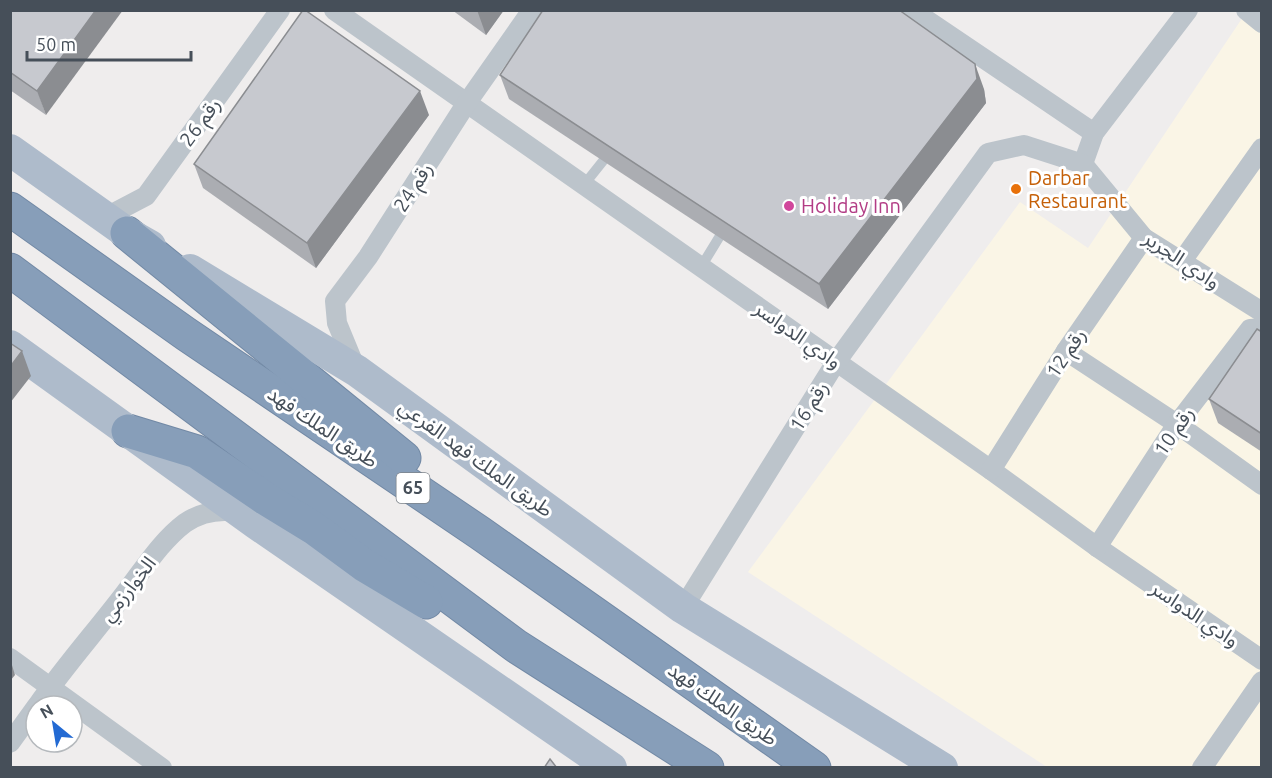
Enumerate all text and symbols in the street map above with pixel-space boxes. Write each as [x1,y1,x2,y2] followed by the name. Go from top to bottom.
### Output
[27,24,190,62] scale bar
[36,34,76,54] text: 50 m
[174,93,228,153] street label: رقم 26
[388,158,440,218] street label: رقم 24
[1028,166,1127,212] place label: Darbar Restaurant
[1009,182,1023,196] marker: Darbar Restaurant
[801,194,901,217] place label: Holiday Inn
[782,199,796,213] marker: Holiday Inn
[1136,225,1225,297] street label: وادي الجرير
[747,296,846,377] street label: وادي الدواسر
[1041,324,1094,384] street label: رقم 12
[784,377,836,437] street label: رقم 16
[263,381,383,474] street label: طريق الملك فهد
[392,394,558,525] street label: طريق الملك فهد الفرعي
[1149,402,1202,462] street label: رقم 10
[396,473,430,503] road number: 65
[95,552,164,629] street label: الخوارزمي
[1144,575,1244,655] street label: وادي الدواسر
[663,658,782,751] street label: طريق الملك فهد
[24,694,84,754] north arrow
[37,700,56,722] text: N

